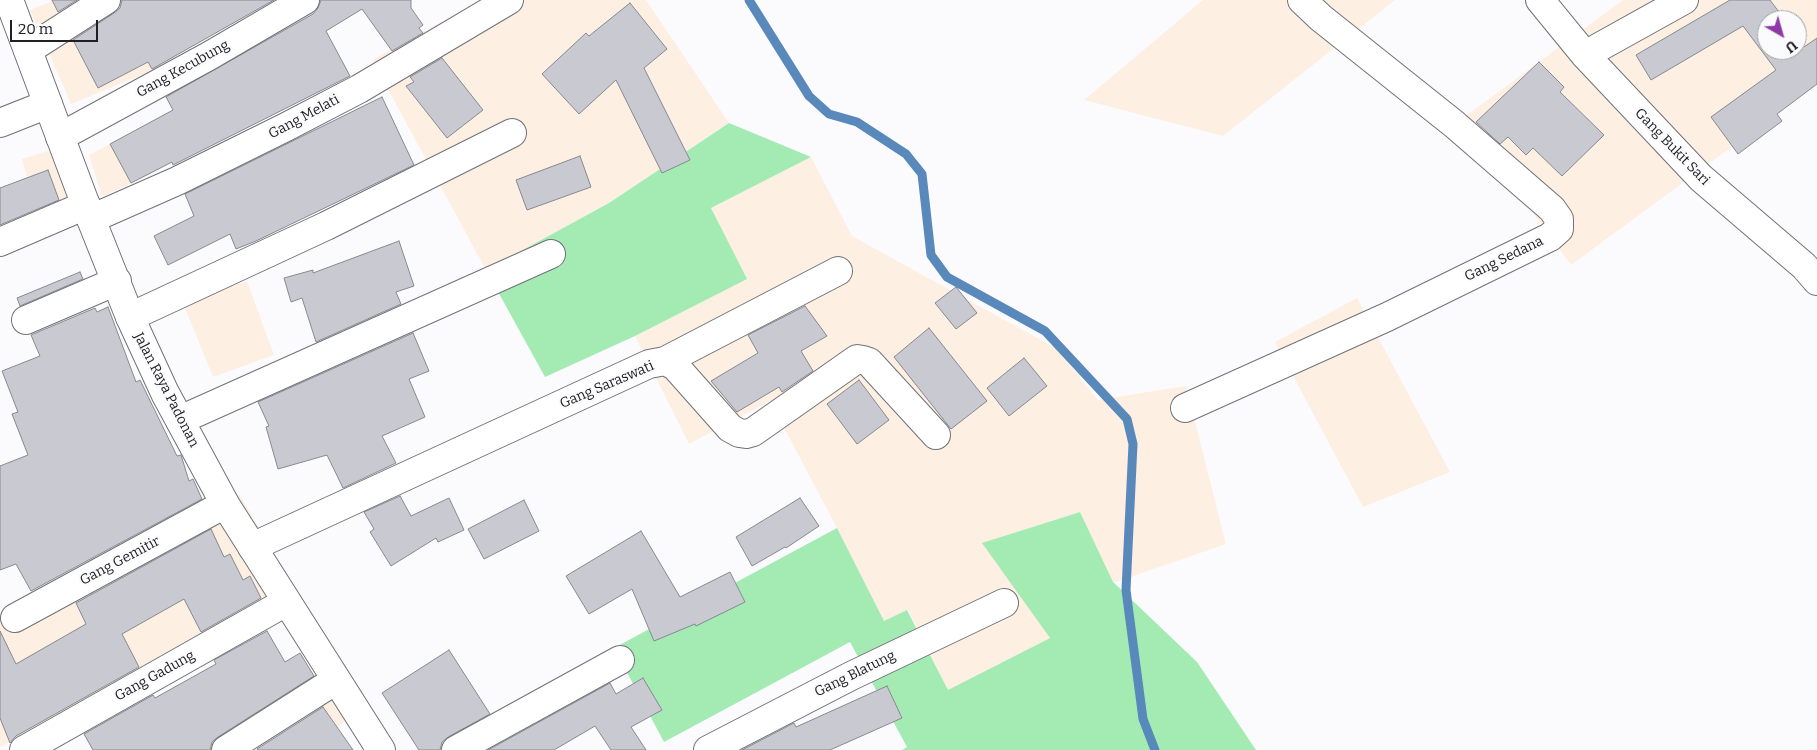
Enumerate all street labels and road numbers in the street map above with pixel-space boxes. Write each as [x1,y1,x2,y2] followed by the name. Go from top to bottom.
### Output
[134,37,232,101] street label: Gang Kecubung
[266,91,342,143] street label: Gang Melati
[1631,105,1713,189] street label: Gang Bukit Sari
[1462,233,1546,285] street label: Gang Sedana
[130,330,202,450] street label: Jalan Raya Padonan
[557,358,657,412] street label: Gang Saraswati
[77,533,163,589] street label: Gang Gemitir
[112,647,198,705] street label: Gang Gadung
[812,647,898,701] street label: Gang Blatung

